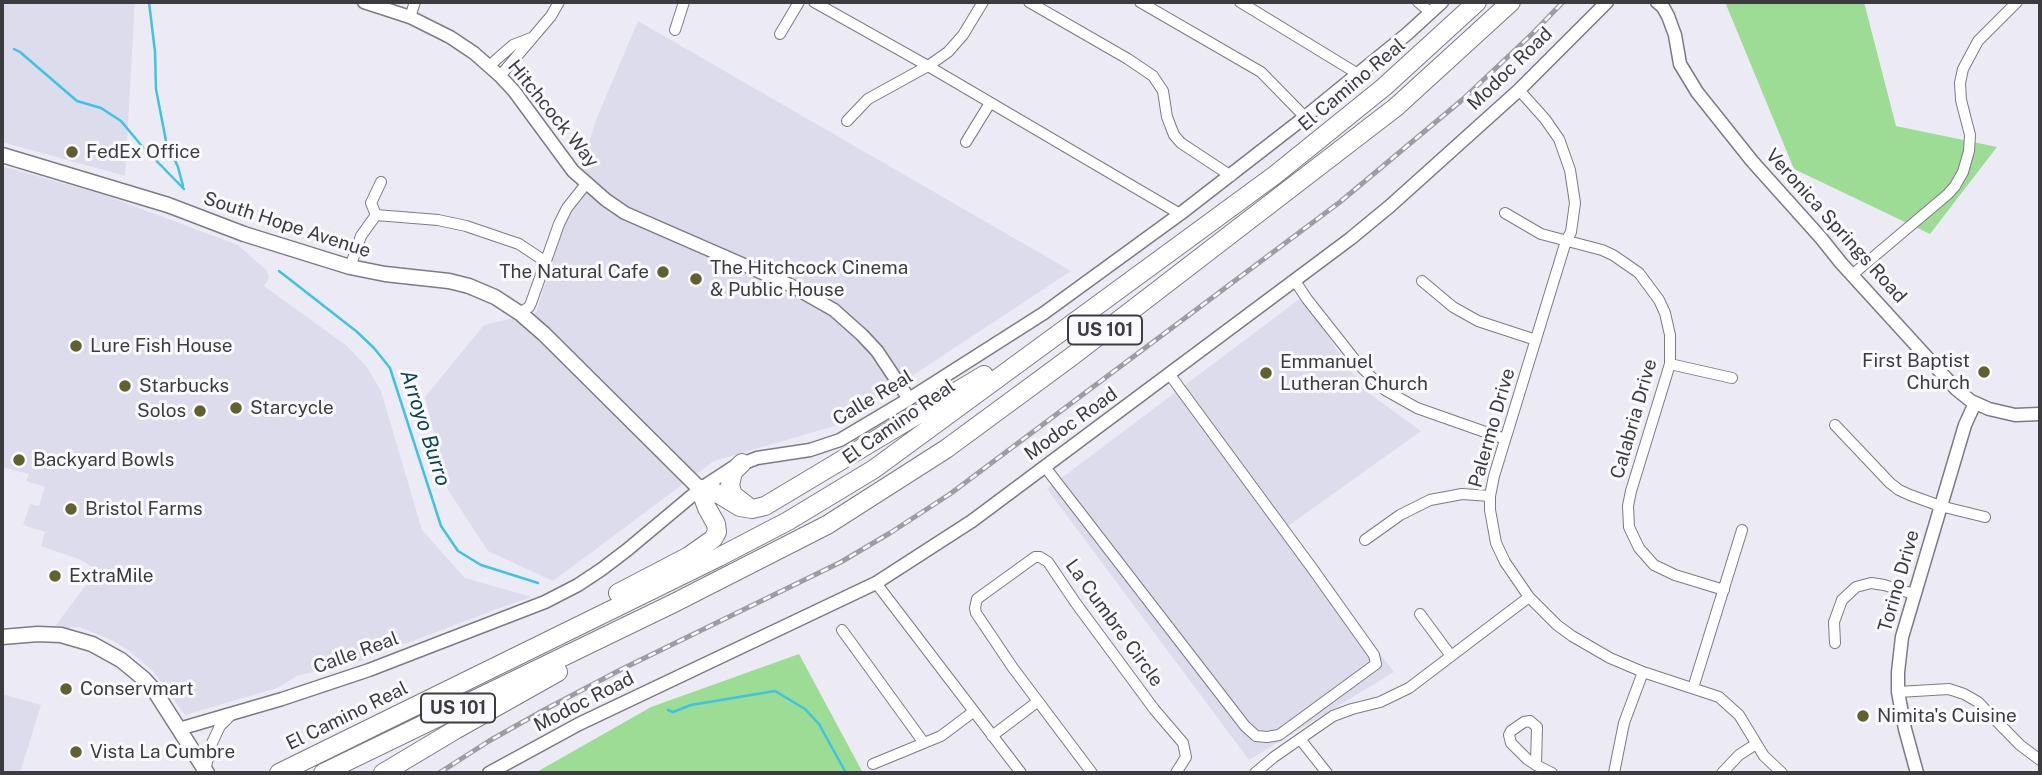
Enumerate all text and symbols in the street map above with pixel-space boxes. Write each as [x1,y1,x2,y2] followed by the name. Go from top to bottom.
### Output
[1463,23,1557,115] street label: Modoc Road
[1294,34,1410,136] street label: El Camino Real
[503,56,603,172] street label: Hitchcock Way
[86,141,200,163] place label: FedEx Office
[64,144,80,160] marker: FedEx Office
[1761,144,1911,308] street label: Veronica Springs Road
[200,187,374,263] street label: South Hope Avenue
[710,257,908,301] place label: The Hitchcock Cinema & Public House
[499,261,649,283] place label: The Natural Cafe
[655,264,671,280] marker: The Natural Cafe
[688,271,704,287] marker: The Hitchcock Cinema & Public House
[1068,316,1142,344] road number: US 101
[90,335,233,357] place label: Lure Fish House
[68,338,84,354] marker: Lure Fish House
[1862,350,1970,394] place label: First Baptist Church
[1280,351,1428,395] place label: Emmanuel Lutheran Church
[1606,356,1662,482] street label: Calabria Drive
[1976,364,1992,380] marker: First Baptist Church
[829,365,917,431] street label: Calle Real
[1258,365,1274,381] marker: Emmanuel Lutheran Church
[1464,366,1520,490] street label: Palermo Drive
[394,367,456,489] water label: Arroyo Burro
[139,375,229,397] place label: Starbucks
[838,375,960,469] street label: El Camino Real
[117,378,133,394] marker: Starbucks
[1020,383,1122,465] street label: Modoc Road
[250,397,334,419] place label: Starcycle
[137,400,186,422] place label: Solos
[228,400,244,416] marker: Starcycle
[192,403,208,419] marker: Solos
[33,449,174,471] place label: Backyard Bowls
[11,452,27,468] marker: Backyard Bowls
[85,498,203,520] place label: Bristol Farms
[63,501,79,517] marker: Bristol Farms
[1874,528,1924,634] street label: Torino Drive
[1060,555,1168,691] street label: La Cumbre Circle
[69,565,154,587] place label: ExtraMile
[47,568,63,584] marker: ExtraMile
[310,627,402,679] street label: Calle Real
[530,667,638,737] street label: Modoc Road
[283,677,411,755] street label: El Camino Real
[80,678,194,700] place label: Conservmart
[58,681,74,697] marker: Conservmart
[421,694,495,722] road number: US 101
[1877,705,2017,727] place label: Nimita's Cuisine
[1855,708,1871,724] marker: Nimita's Cuisine
[90,741,235,763] place label: Vista La Cumbre
[68,744,84,760] marker: Vista La Cumbre

